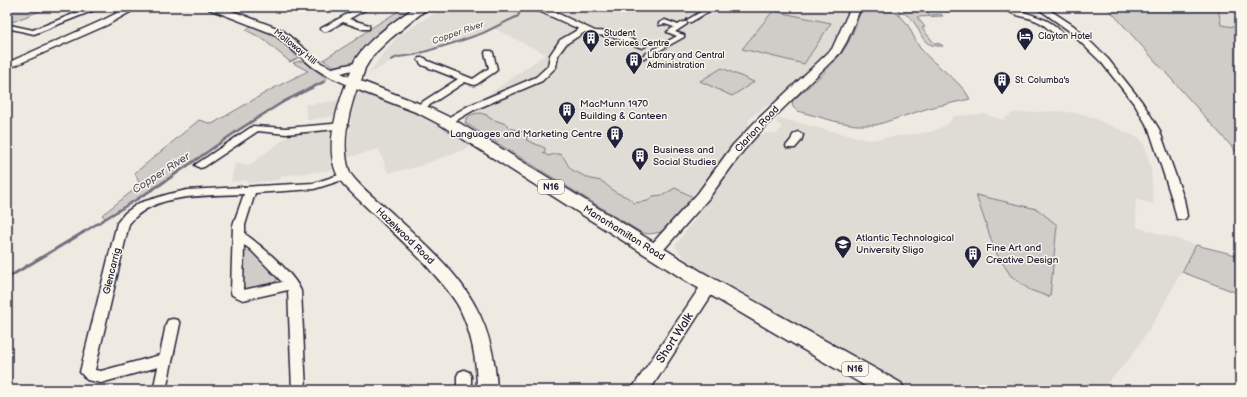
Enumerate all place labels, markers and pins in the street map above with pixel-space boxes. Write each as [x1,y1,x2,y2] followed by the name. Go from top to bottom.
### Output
[1015,26,1035,51] hotel icon: Clayton Hotel
[581,28,601,53] building icon: Student Services Centre
[604,28,670,49] place label: Student Services Centre
[1038,31,1092,42] place label: Clayton Hotel
[624,50,644,75] building icon: Library and Central Administration
[647,50,725,71] place label: Library and Central Administration
[992,70,1012,95] building icon: St. Columba's
[1015,75,1070,86] place label: St. Columba's
[580,98,667,122] place label: MacMunn 1970 Building & Canteen
[557,100,577,125] building icon: MacMunn 1970 Building & Canteen
[605,124,625,149] building icon: Languages and Marketing Centre
[450,128,602,140] place label: Languages and Marketing Centre
[653,144,716,168] place label: Business and Social Studies
[630,146,650,171] building icon: Business and Social Studies
[856,232,954,256] place label: Atlantic Technological University Sligo
[833,234,853,259] school or university icon: Atlantic Technological University Sligo
[986,242,1059,266] place label: Fine Art and Creative Design
[963,244,983,269] building icon: Fine Art and Creative Design

